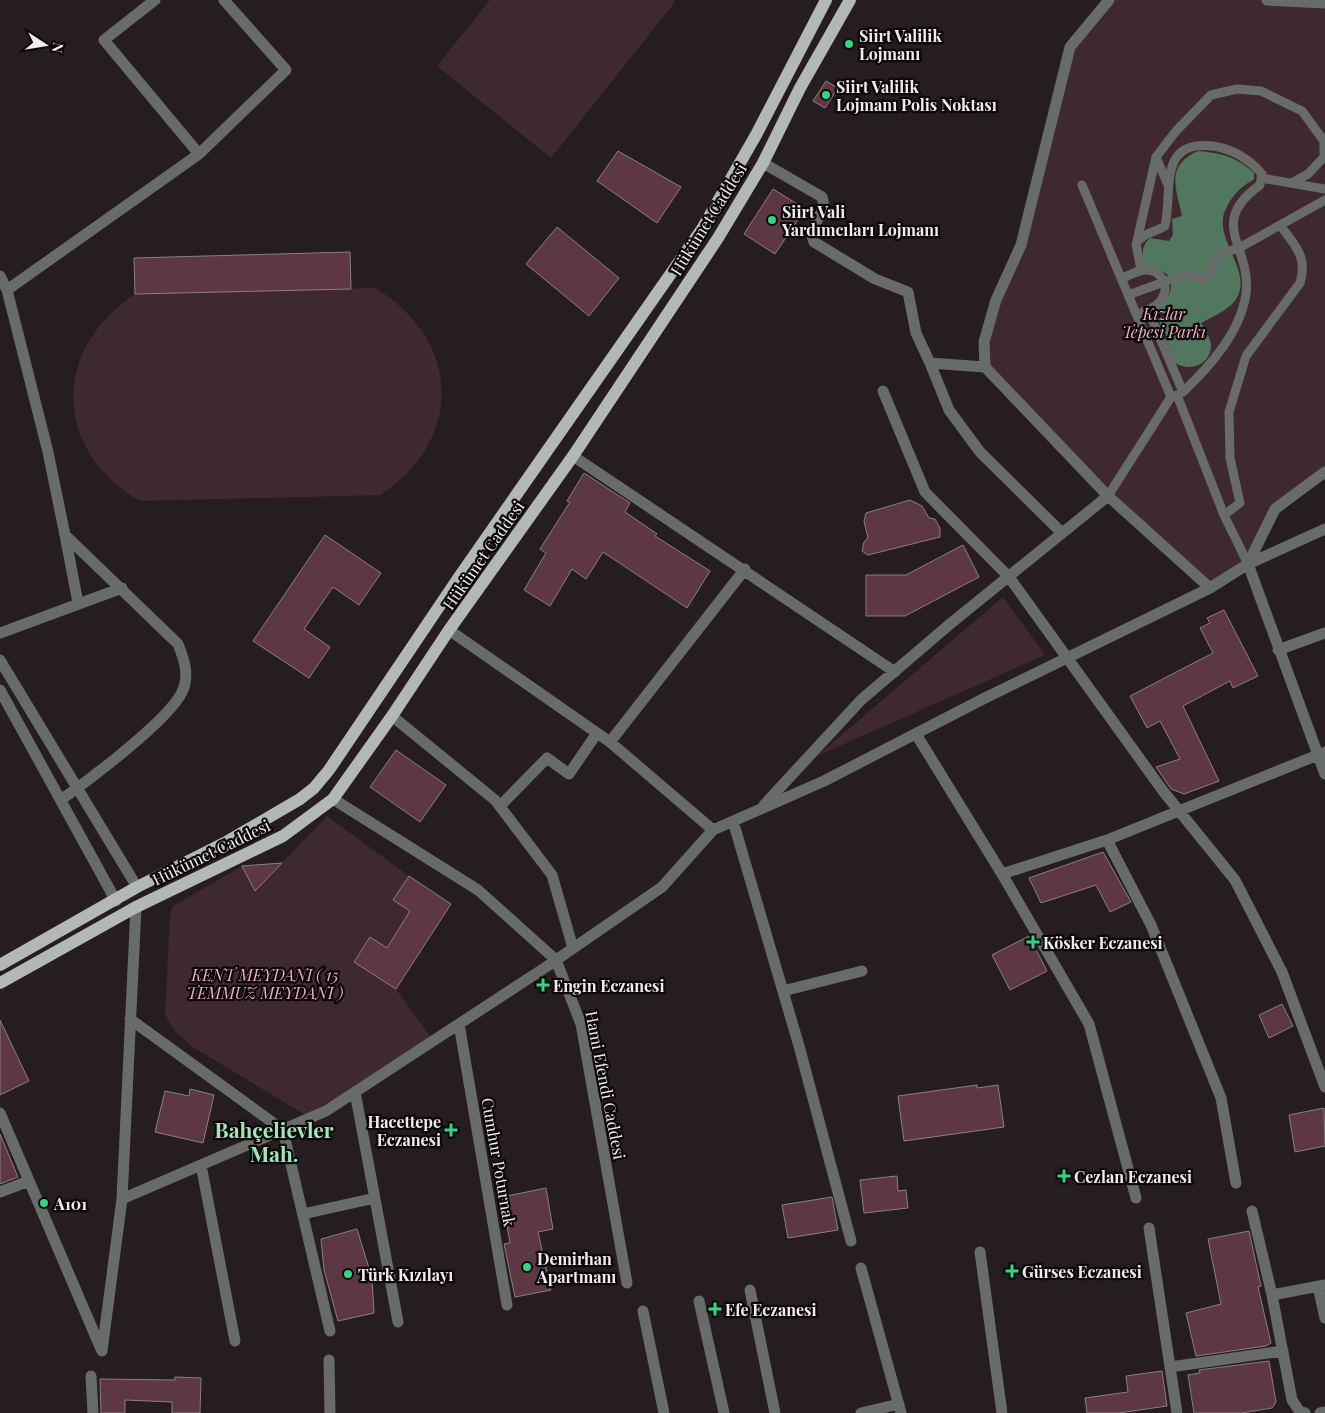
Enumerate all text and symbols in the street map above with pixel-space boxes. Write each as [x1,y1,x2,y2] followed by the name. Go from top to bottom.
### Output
[20,20,70,70] north arrow
[859,25,942,64] place label: Siirt Valilik Lojmanı
[843,38,855,50] marker: Siirt Valilik Lojmanı
[48,41,69,55] text: N
[836,76,997,115] place label: Siirt Valilik Lojmanı Polis Noktası
[820,89,832,101] marker: Siirt Valilik Lojmanı Polis Noktası
[665,159,751,279] street label: Hükümet Caddesi
[781,201,939,240] place label: Siirt Vali Yardımcıları Lojmanı
[766,214,778,226] marker: Siirt Vali Yardımcıları Lojmanı
[1122,303,1206,342] park label: Kızlar Tepesi Parkı
[438,496,529,614] street label: Hükümet Caddesi
[149,814,274,890] street label: Hükümet Caddesi
[1043,932,1163,953] place label: Kösker Eczanesi
[1027,936,1039,948] marker: Kösker Eczanesi
[187,964,344,1003] park label: KENT MEYDANI ( 15 TEMMUZ MEYDANI )
[553,975,665,996] place label: Engin Eczanesi
[537,979,549,991] marker: Engin Eczanesi
[581,1009,631,1161] street label: Hami Efendi Caddesi
[477,1096,521,1228] street label: Cumhur Poturnak
[368,1111,441,1150] place label: Hacettepe Eczanesi
[215,1115,334,1167] district label: Bahçelievler Mah.
[445,1124,457,1136] marker: Hacettepe Eczanesi
[1074,1166,1192,1187] place label: Cezlan Eczanesi
[1058,1170,1070,1182] marker: Cezlan Eczanesi
[53,1193,87,1214] place label: A101
[38,1197,50,1209] marker: A101
[536,1248,616,1287] place label: Demirhan Apartmanı
[521,1261,533,1273] marker: Demirhan Apartmanı
[1022,1261,1142,1282] place label: Gürses Eczanesi
[358,1264,453,1285] place label: Türk Kızılayı
[1006,1265,1018,1277] marker: Gürses Eczanesi
[342,1268,354,1280] marker: Türk Kızılayı
[725,1299,817,1320] place label: Efe Eczanesi
[709,1303,721,1315] marker: Efe Eczanesi

